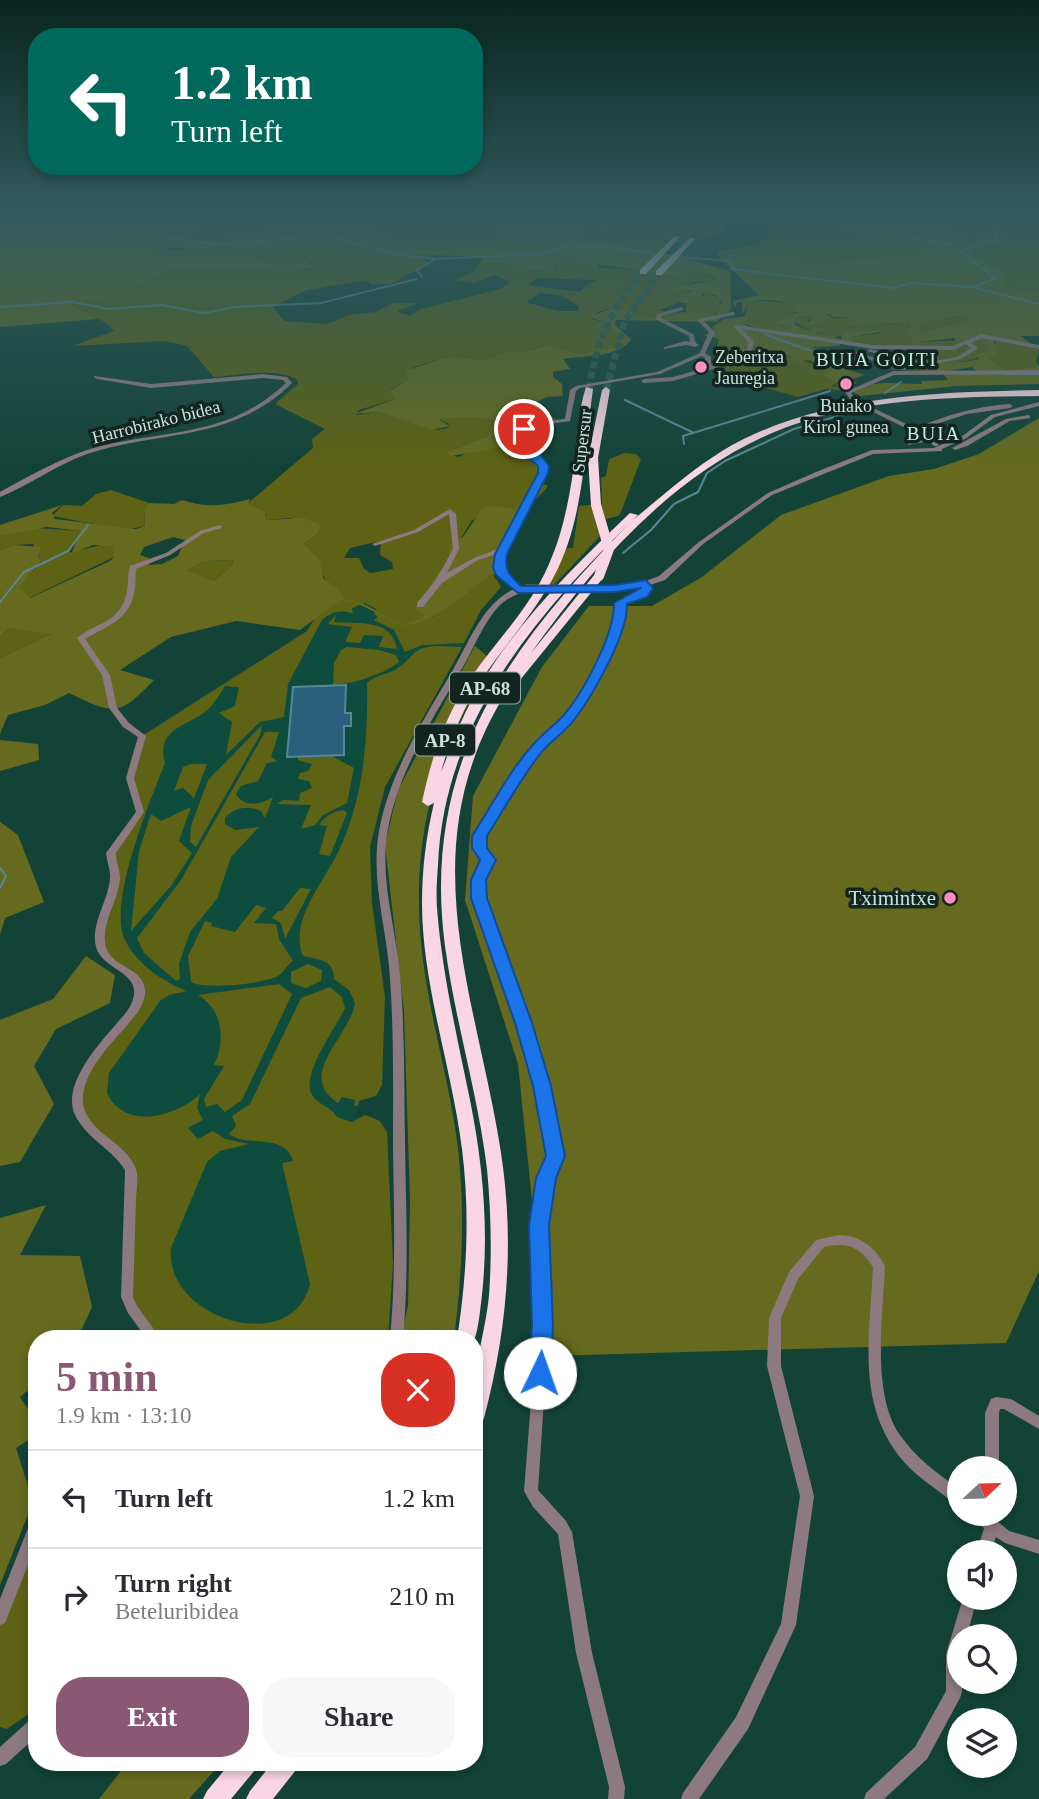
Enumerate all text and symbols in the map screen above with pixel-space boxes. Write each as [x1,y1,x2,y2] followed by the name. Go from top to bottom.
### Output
[171,55,313,110] text: 1.2 km
[56,56,147,147] icon: left
[171,113,283,149] text: Turn left
[715,347,784,388] place label: Zeberitxa Jauregia
[816,349,938,370] district label: BUIA GOITI
[693,359,709,375] marker: Zeberitxa Jauregia
[838,376,854,392] marker: Buiako Kirol gunea
[90,396,222,448] street label: Harrobirako bidea
[803,396,889,437] place label: Buiako Kirol gunea
[494,399,554,459] pin
[568,408,596,474] street label: Supersur
[505,410,543,448] icon: arrive
[907,423,961,444] district label: BUIA
[450,673,520,704] road number: AP-68
[415,724,475,755] road number: AP-8
[849,886,936,910] place label: Tximintxe
[942,890,958,906] marker: Tximintxe
[503,1336,577,1410] position arrow
[381,1353,455,1427] button: close
[56,1354,158,1400] text: 5 min
[56,1403,191,1428] text: 1.9 km · 13:10
[947,1456,1017,1526] north arrow
[947,1456,1017,1778] map controls
[56,1480,94,1518] icon: left
[115,1484,213,1513] text: Turn left
[383,1484,455,1513] text: 1.2 km
[947,1540,1017,1610] button: sound
[115,1569,232,1598] text: Turn right
[56,1578,94,1616] icon: right
[389,1582,455,1611] text: 210 m
[115,1599,239,1624] text: Beteluribidea
[947,1624,1017,1694] button: search
[56,1677,249,1757] button: Exit
[263,1677,455,1757] button: Share
[947,1708,1017,1778] button: layers

